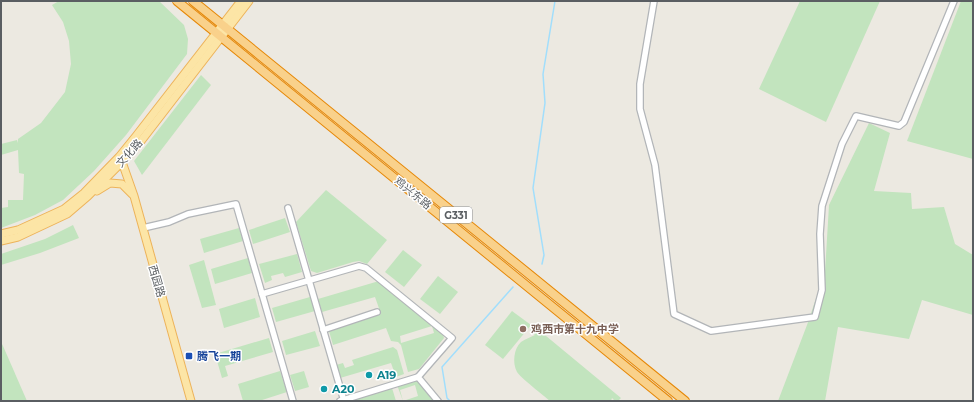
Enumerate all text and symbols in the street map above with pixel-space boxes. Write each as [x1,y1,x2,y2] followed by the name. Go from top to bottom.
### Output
[113,136,145,170] street label: 文化路
[391,174,435,212] street label: 鸡兴东路
[440,207,472,223] road number: G331
[146,263,168,299] street label: 西园路
[531,322,619,336] place label: 鸡西市第十九中学
[518,324,528,334] marker: 鸡西市第十九中学
[197,349,241,363] place label: 腾飞一期
[184,351,194,361] marker: 腾飞一期
[376,368,396,382] place label: A19
[364,370,374,380] marker: A19
[331,382,355,396] place label: A20
[319,384,329,394] marker: A20

